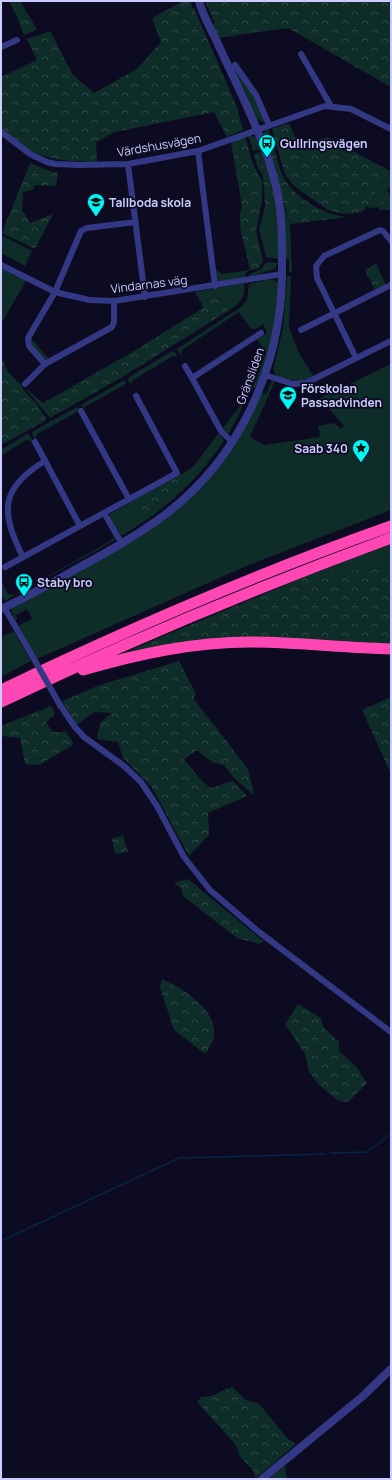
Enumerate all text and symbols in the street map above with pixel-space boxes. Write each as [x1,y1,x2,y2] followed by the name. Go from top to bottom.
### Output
[116,129,202,161] street label: Värdshusvägen
[257,133,277,158] bus stop icon: Gullringsvägen
[280,135,367,152] place label: Gullringsvägen
[86,192,106,217] school or university icon: Tallboda skola
[109,194,191,211] place label: Tallboda skola
[110,271,188,297] street label: Vindarnas väg
[232,345,268,407] street label: Gränsliden
[301,380,382,411] place label: Förskolan Passadvinden
[278,385,298,410] school or university icon: Förskolan Passadvinden
[351,438,371,463] place icon: Saab 340
[294,440,348,457] place label: Saab 340
[14,572,34,597] bus stop icon: Staby bro
[37,574,93,591] place label: Staby bro

